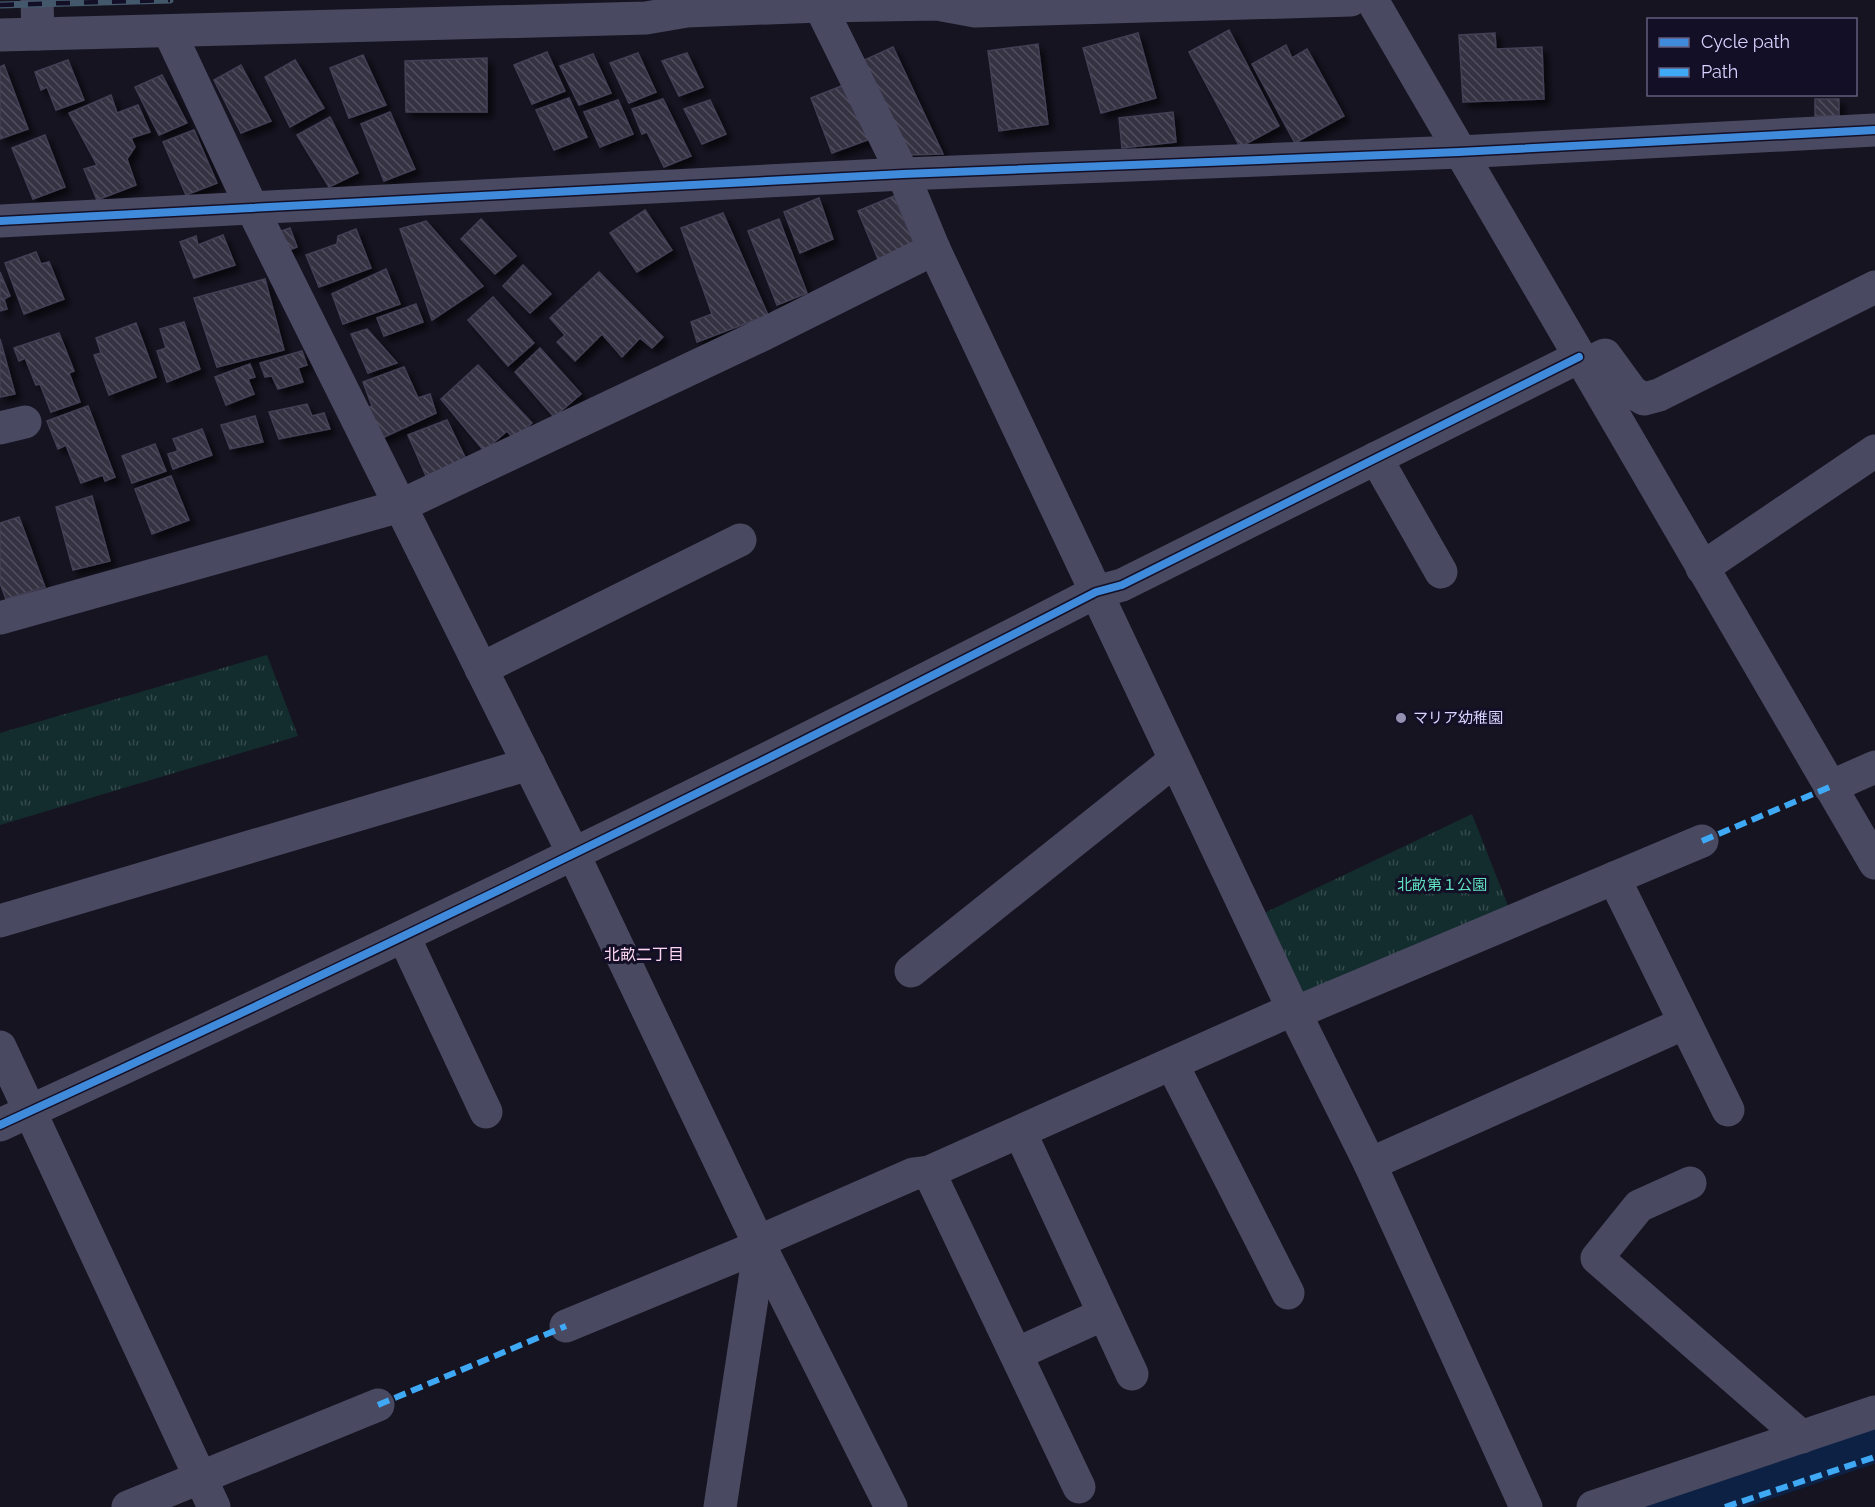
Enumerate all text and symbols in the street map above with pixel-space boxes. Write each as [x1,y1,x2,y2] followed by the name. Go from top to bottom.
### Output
[1647,18,1857,96] legend
[1701,31,1790,52] text: Cycle path
[1701,61,1738,82] text: Path
[1413,709,1503,727] place label: マリア幼稚園
[1394,711,1408,725] marker: マリア幼稚園
[1397,876,1487,894] park label: 北畝第１公園
[604,945,684,964] district label: 北畝二丁目

